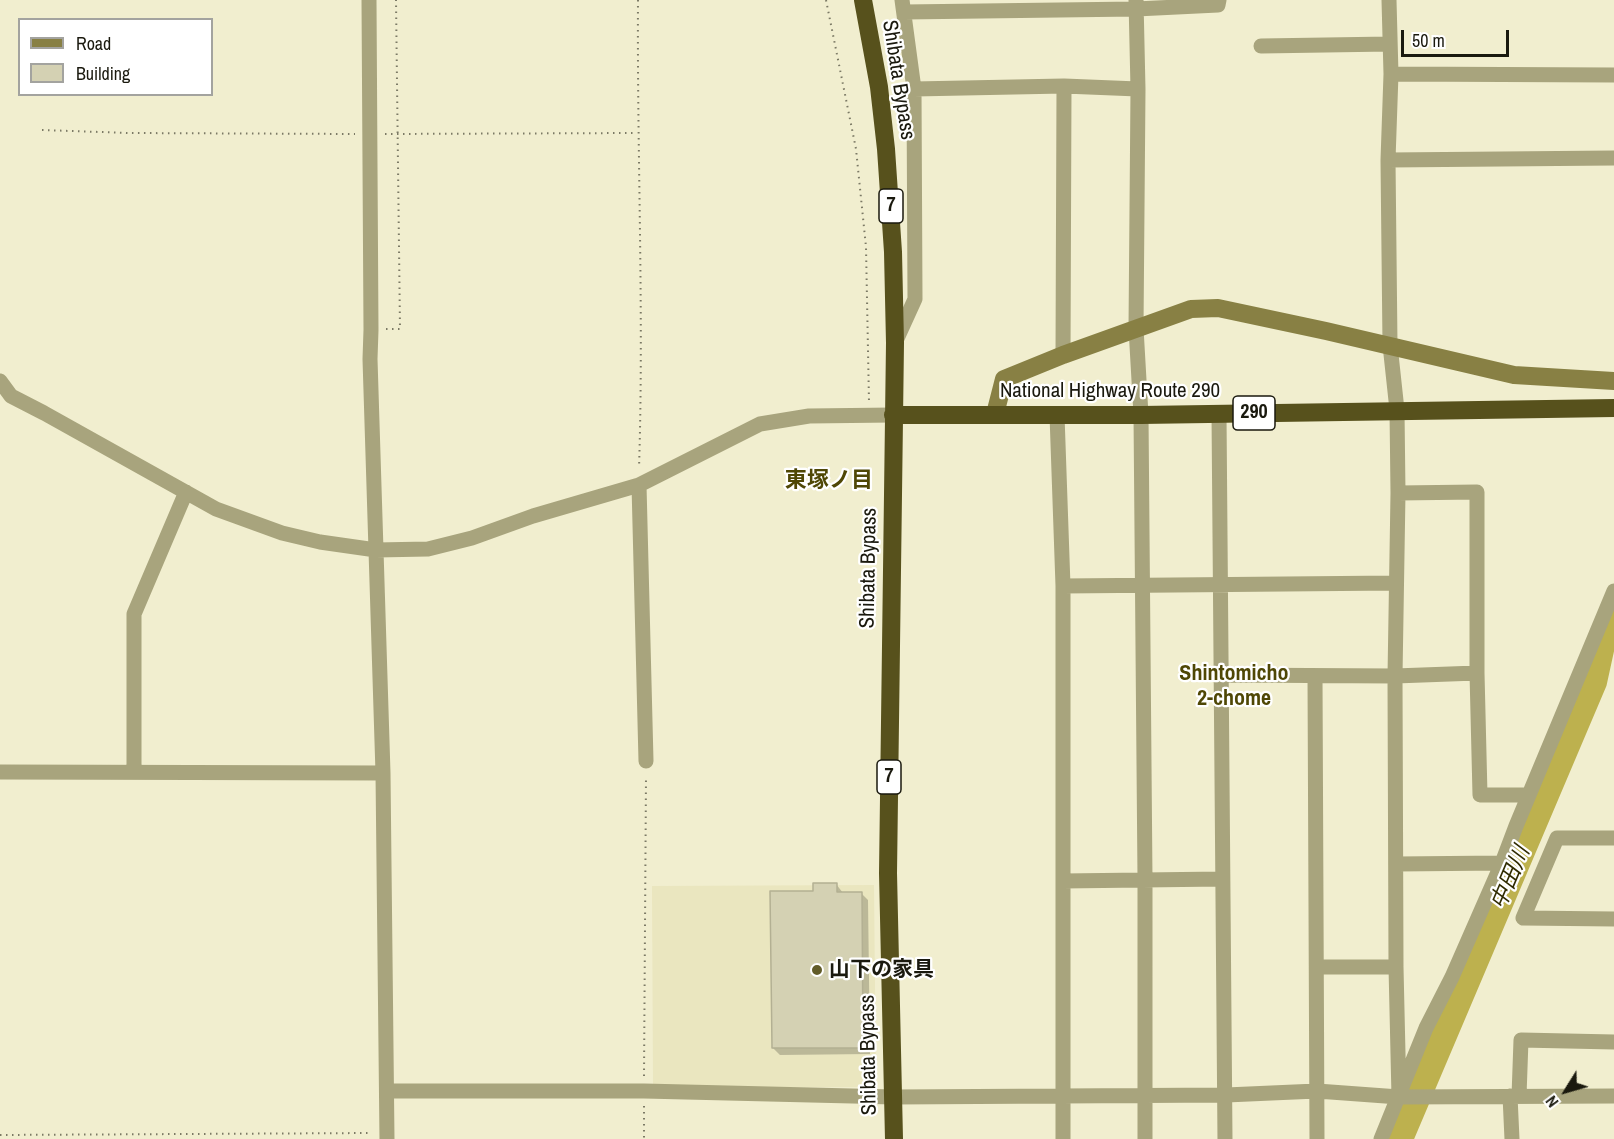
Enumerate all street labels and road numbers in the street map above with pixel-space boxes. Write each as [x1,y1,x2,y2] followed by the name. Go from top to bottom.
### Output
[876,18,920,142] street label: Shibata Bypass
[879,189,903,223] road number: 7
[1000,378,1220,404] street label: National Highway Route 290
[1233,396,1275,430] road number: 290
[855,507,883,629] street label: Shibata Bypass
[877,760,901,794] road number: 7
[855,994,883,1116] street label: Shibata Bypass

